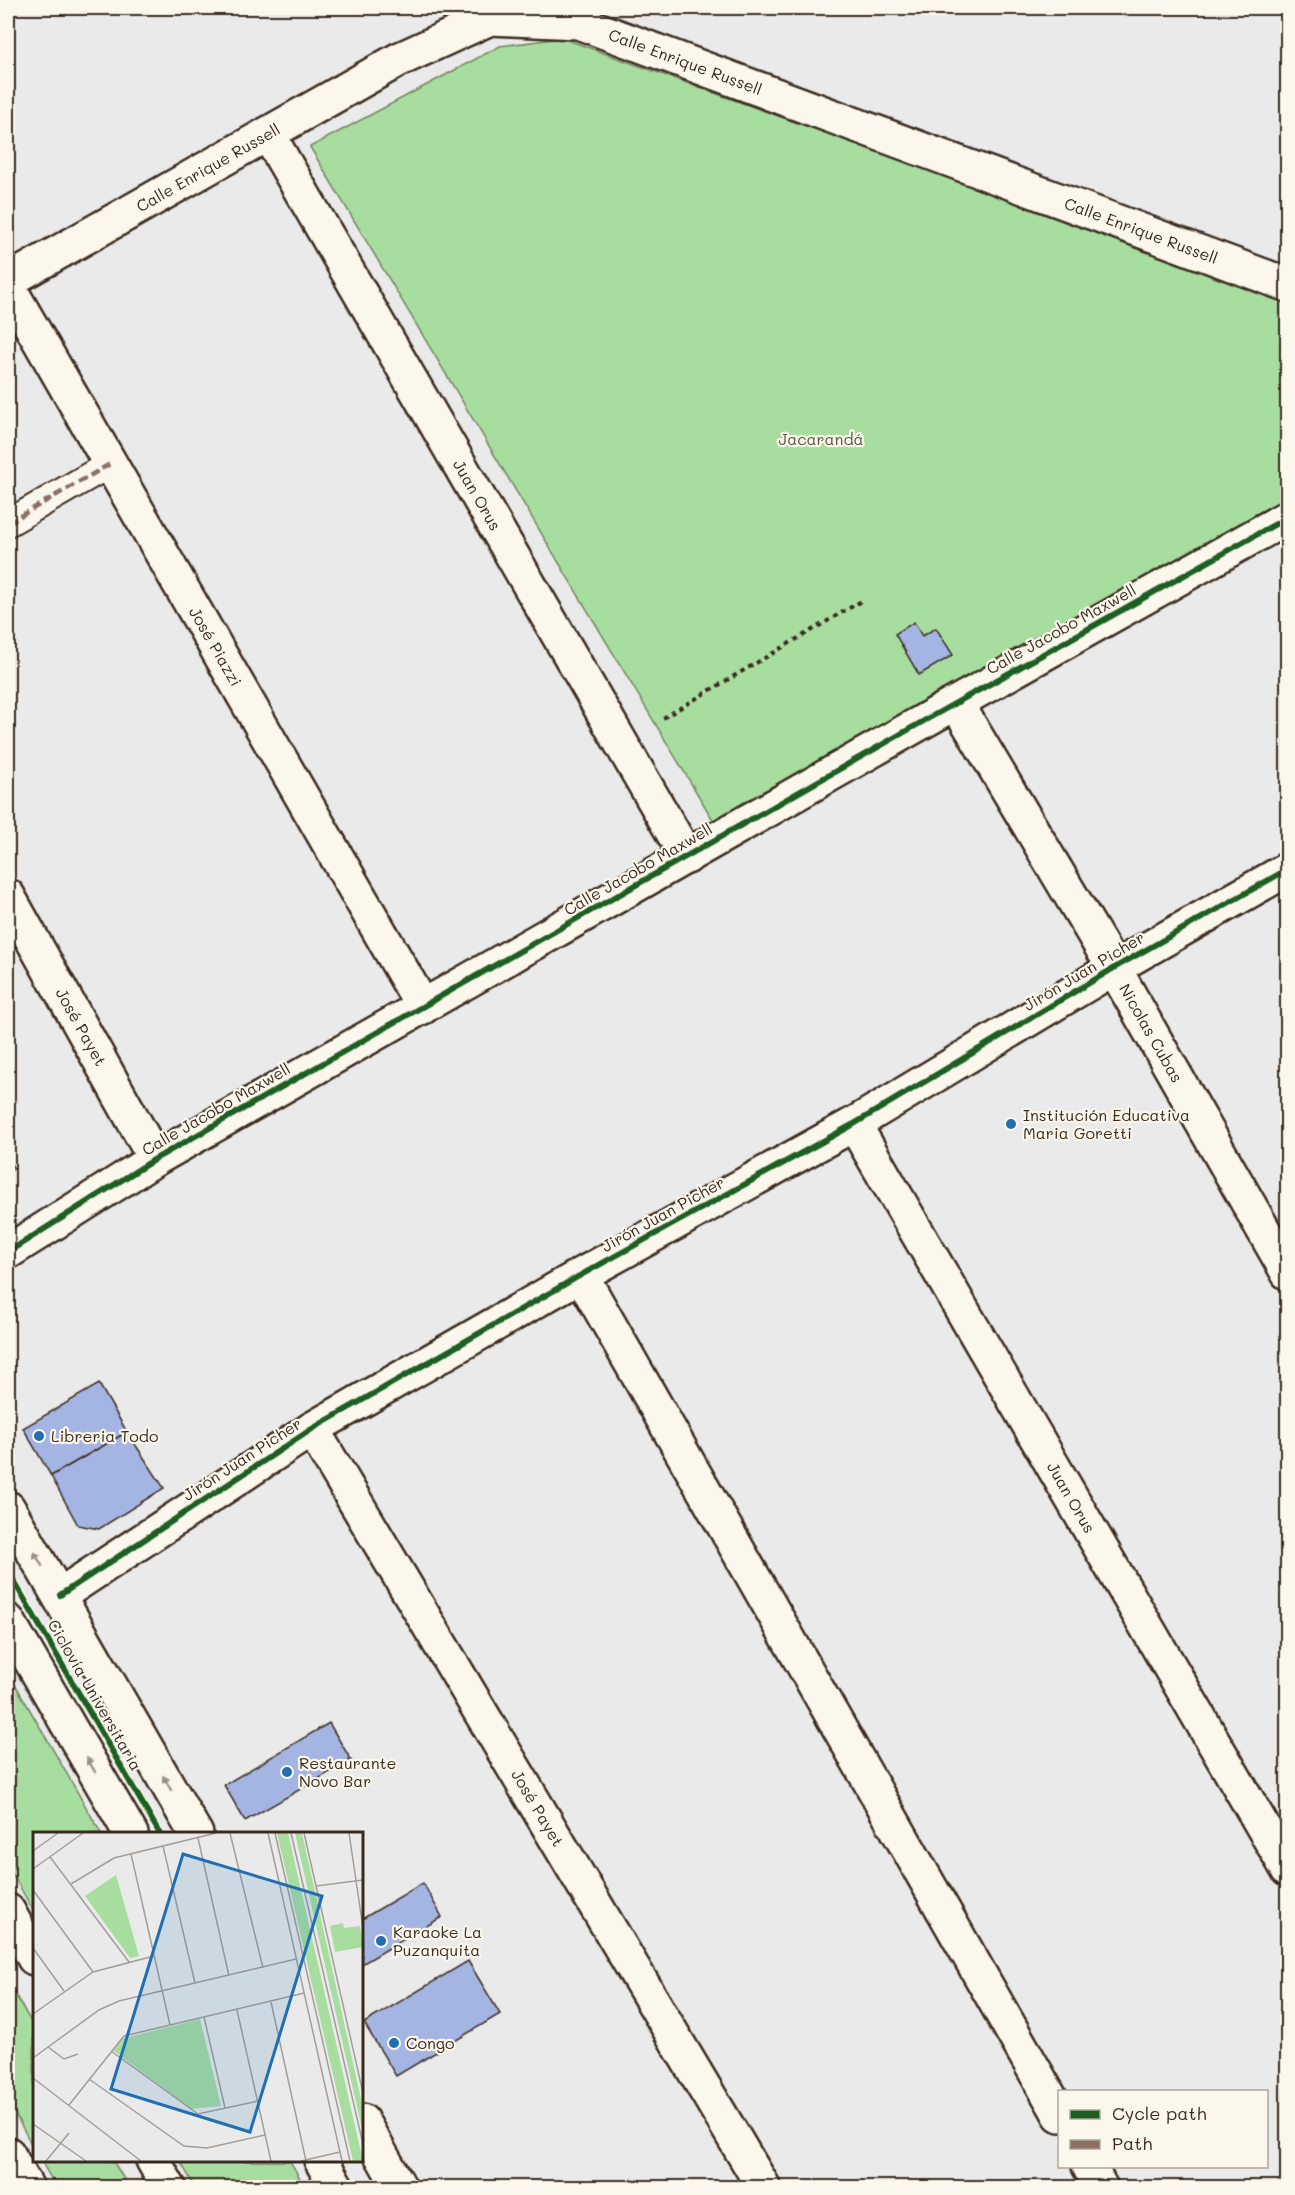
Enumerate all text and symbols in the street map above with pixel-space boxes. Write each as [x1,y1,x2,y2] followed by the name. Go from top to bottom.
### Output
[606,23,765,99] street label: Calle Enrique Russell
[132,118,284,216] street label: Calle Enrique Russell
[1062,192,1221,268] street label: Calle Enrique Russell
[778,428,864,449] park label: Jacarandá
[449,455,506,534] street label: Juan Orus
[982,579,1139,679] street label: Calle Jacobo Maxwell
[185,603,247,690] street label: José Piazzi
[560,817,716,920] street label: Calle Jacobo Maxwell
[1019,926,1148,1015] street label: Jirón Juan Picher
[1115,979,1188,1086] street label: Nicolas Cubas
[51,984,112,1069] street label: José Payet
[138,1057,294,1160] street label: Calle Jacobo Maxwell
[1023,1104,1190,1143] place label: Institución Educativa Maria Goretti
[1004,1117,1018,1131] marker: Institución Educativa Maria Goretti
[597,1171,728,1256] street label: Jirón Juan Picher
[178,1412,305,1505] street label: Jirón Juan Picher
[51,1425,159,1446] place label: Libreria Todo
[32,1429,46,1443] marker: Libreria Todo
[1043,1458,1101,1536] street label: Juan Orus
[33,1551,44,1567] one-way arrow
[44,1615,147,1774] street label: Ciclovía Universitaria
[299,1752,397,1791] place label: Restaurante Novo Bar
[86,1756,96,1773] one-way arrow
[280,1765,294,1779] marker: Restaurante Novo Bar
[507,1765,569,1850] street label: José Payet
[162,1774,172,1791] one-way arrow
[33,1832,363,2162] inset map
[393,1921,482,1960] place label: Karaoke La Puzanquita
[374,1934,388,1948] marker: Karaoke La Puzanquita
[406,2032,455,2053] place label: Congo
[387,2036,401,2050] marker: Congo
[1058,2090,1268,2168] legend
[1112,2101,1207,2125] text: Cycle path
[1112,2131,1152,2155] text: Path

